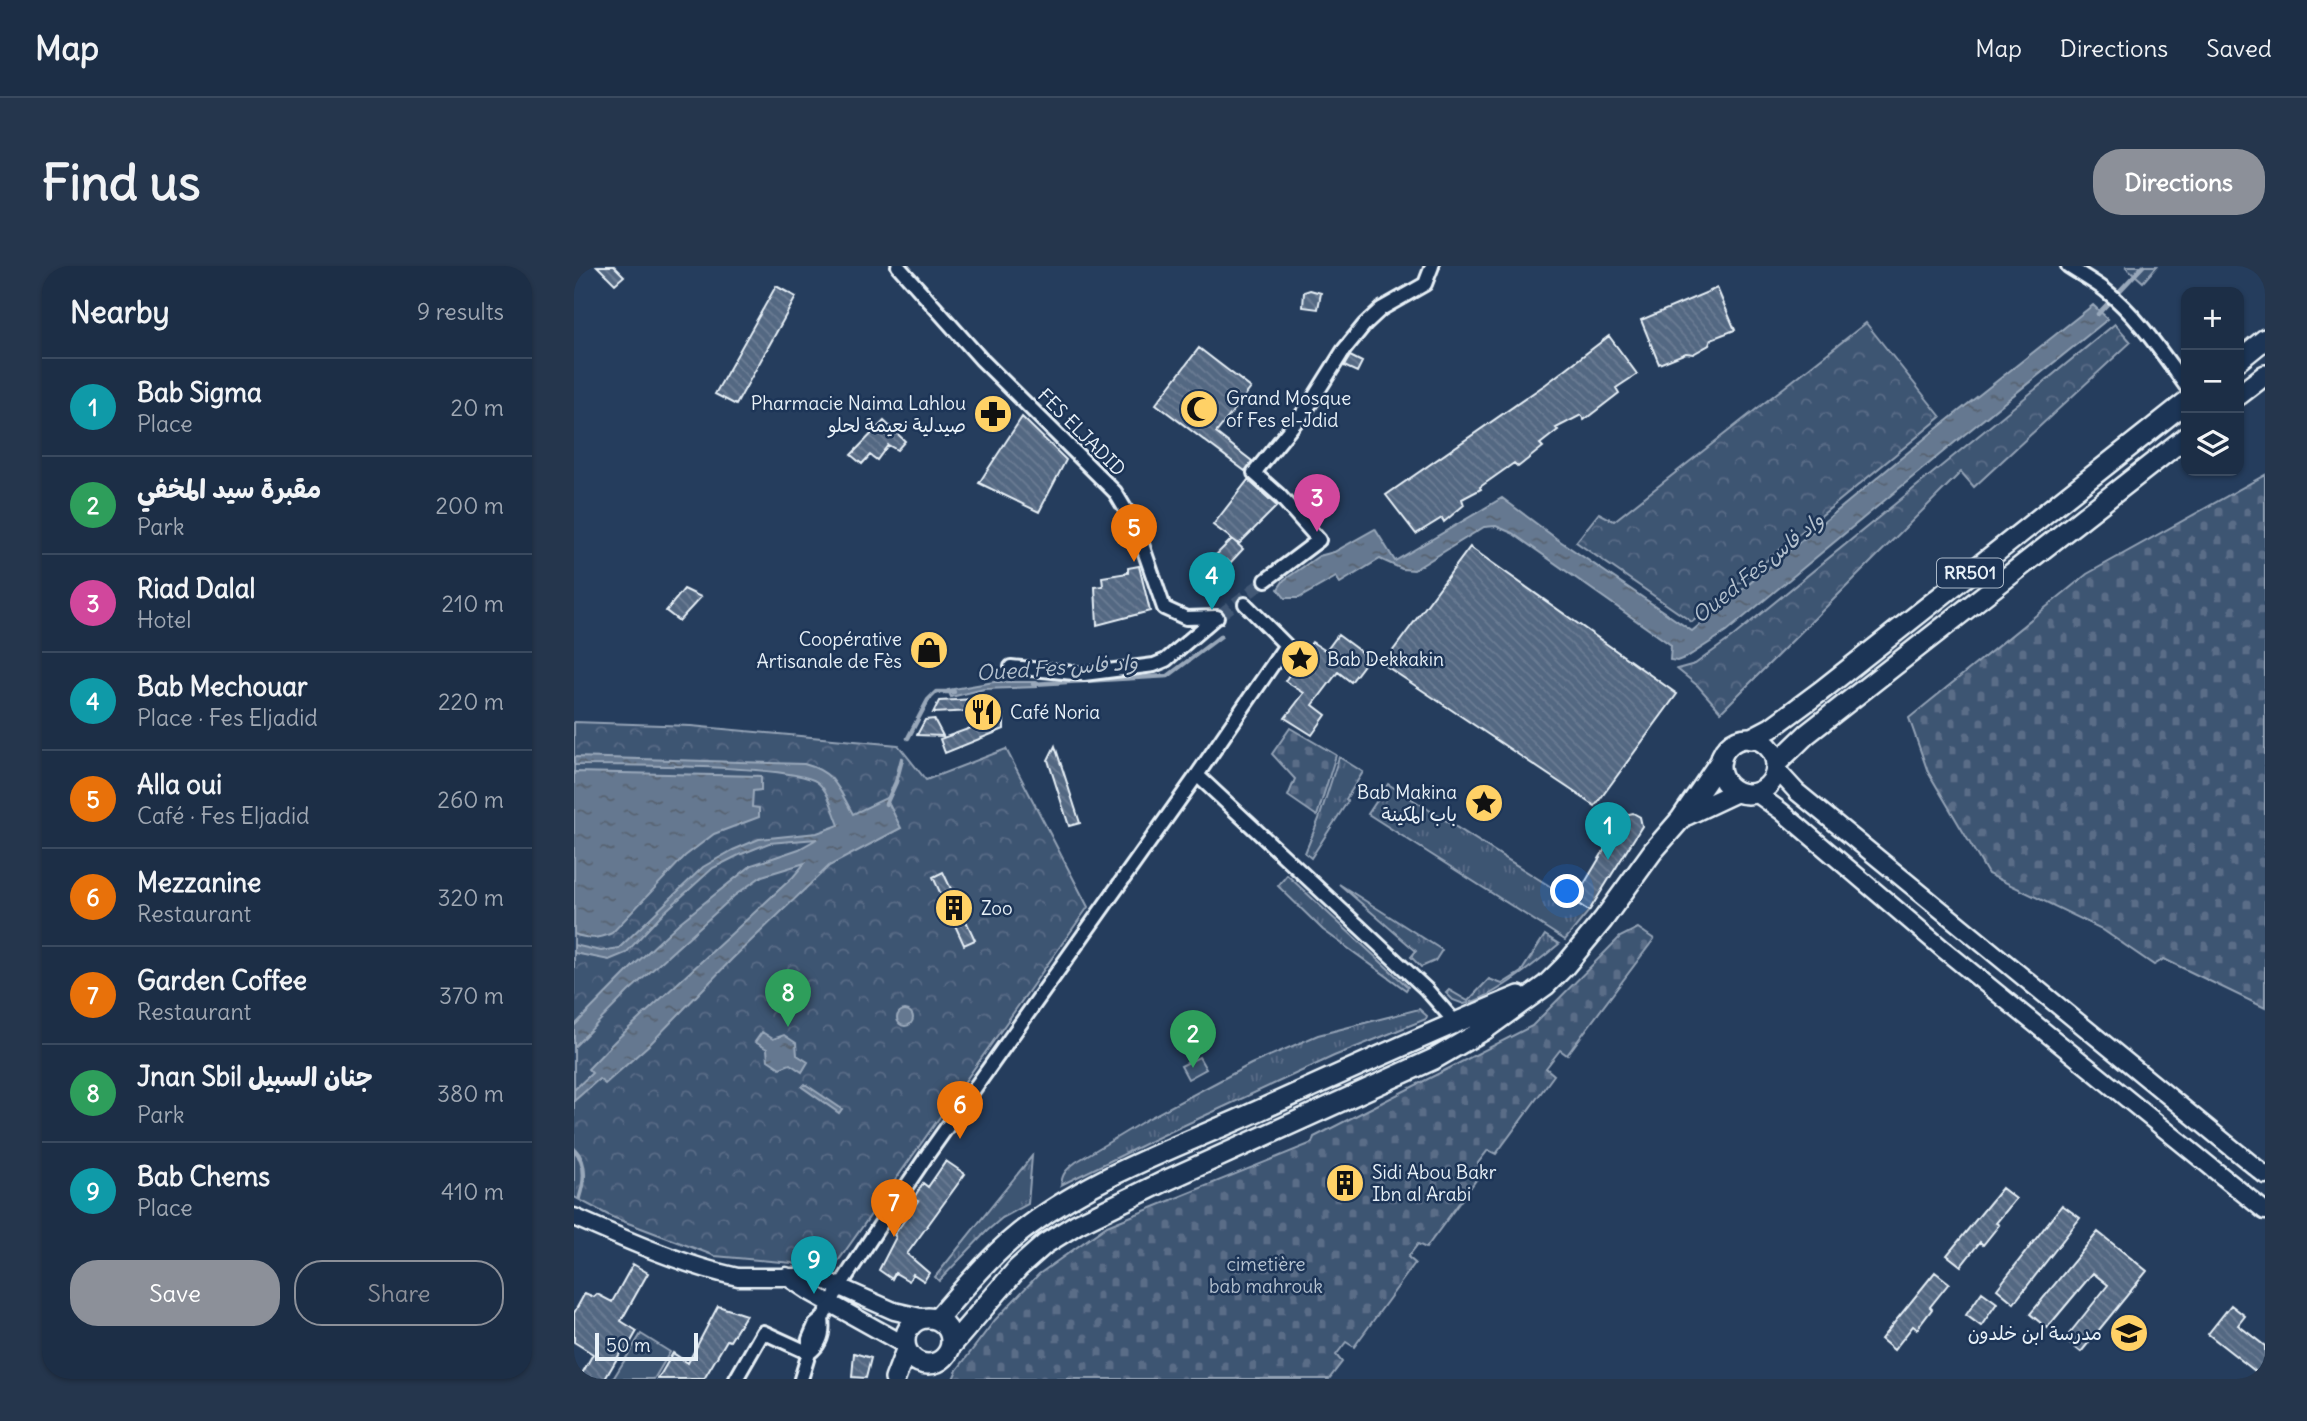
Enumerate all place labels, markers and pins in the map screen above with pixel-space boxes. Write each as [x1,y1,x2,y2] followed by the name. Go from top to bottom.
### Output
[1226,386,1351,432] place label: Grand Mosque of Fes el-Jdid
[1178,388,1220,430] mosque icon: Grand Mosque of Fes el-Jdid
[751,391,966,438] place label: Pharmacie Naima Lahlou صيدلية نعيمة لحلو
[972,393,1014,435] pharmacy icon: Pharmacie Naima Lahlou صيدلية نعيمة لحلو
[1294,474,1340,532] pin: 3
[1111,504,1157,562] pin: 5
[1189,552,1235,610] pin: 4
[757,627,902,673] place label: Coopérative Artisanale de Fès
[908,629,950,671] shop icon: Coopérative Artisanale de Fès
[1279,638,1321,680] place icon: Bab Dekkakin
[1327,647,1444,671] place label: Bab Dekkakin
[962,691,1004,733] restaurant icon: Café Noria
[1010,700,1100,724] place label: Café Noria
[1357,780,1457,826] place label: Bab Makina باب المكينة
[1463,782,1505,824] place icon: Bab Makina باب المكينة
[1585,802,1631,860] pin: 1
[933,887,975,929] building icon: Zoo
[981,896,1013,920] place label: Zoo
[765,969,811,1027] pin: 8
[1170,1010,1216,1068] pin: 2
[937,1081,983,1139] pin: 6
[1372,1160,1497,1206] place label: Sidi Abou Bakr Ibn al Arabi
[1324,1162,1366,1204] building icon: Sidi Abou Bakr Ibn al Arabi
[871,1179,917,1237] pin: 7
[791,1236,837,1294] pin: 9
[2108,1312,2150,1354] school or university icon: مدرسة ابن خلدون
[1968,1321,2102,1345] place label: مدرسة ابن خلدون

